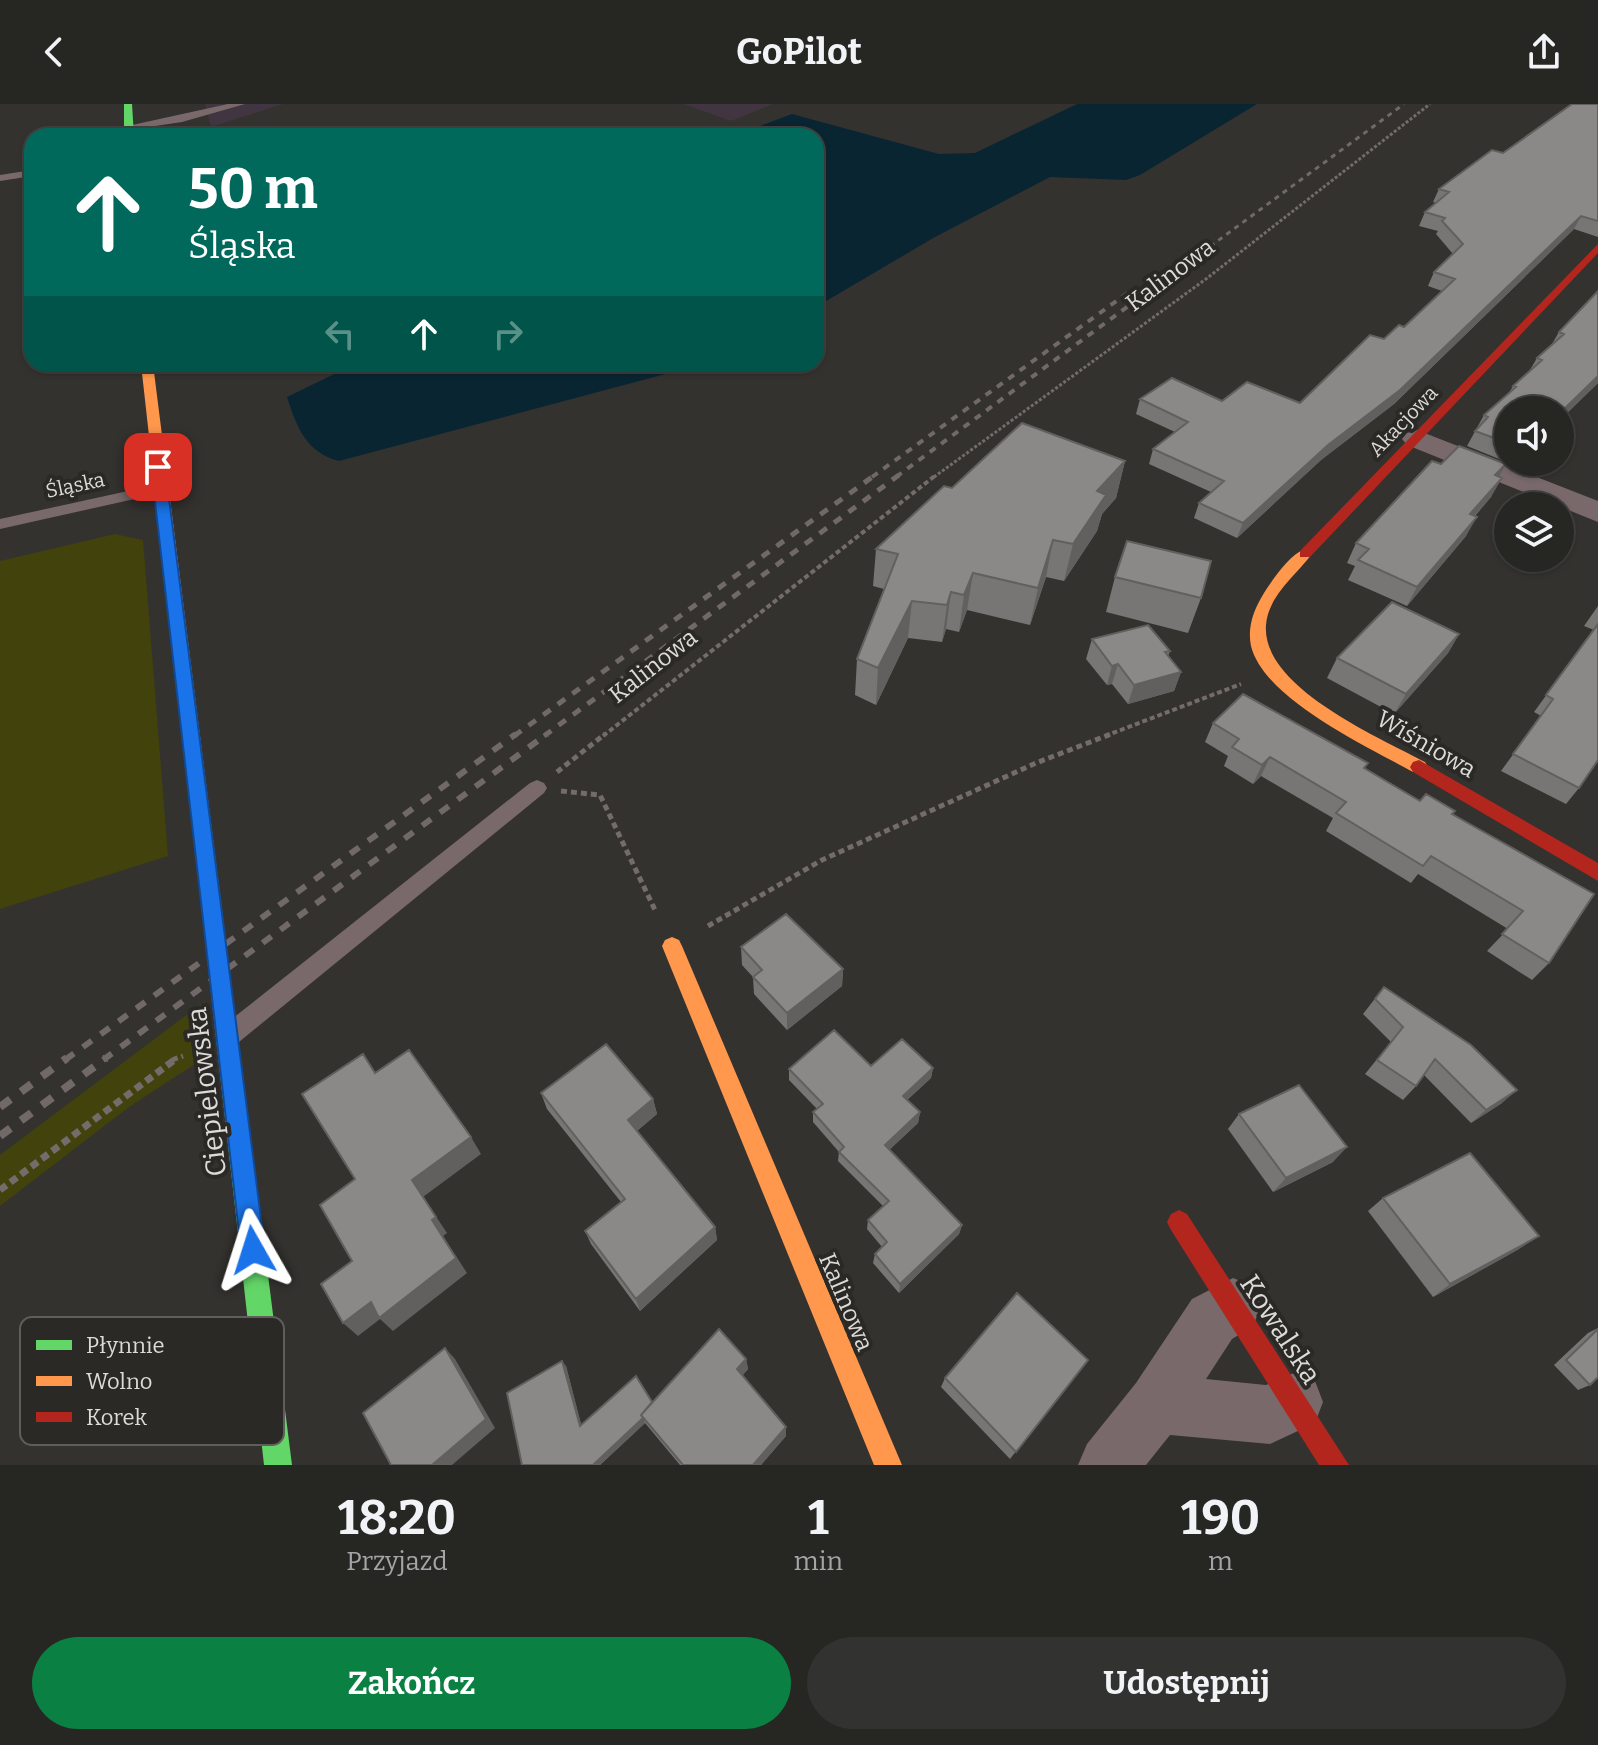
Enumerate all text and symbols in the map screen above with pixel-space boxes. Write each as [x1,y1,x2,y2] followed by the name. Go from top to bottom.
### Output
[32,30,76,74] icon: back
[736,30,862,74] text: GoPilot
[1522,30,1566,74] icon: share
[188,156,318,223] text: 50 m
[56,160,160,264] icon: ahead
[188,224,296,268] text: Śląska
[1120,233,1220,317] street label: Kalinowa
[318,312,362,356] icon: left
[402,312,446,356] icon: ahead
[486,312,530,356] icon: right
[1364,381,1443,462] street label: Akacjowa
[1494,396,1574,572] map controls
[1494,396,1574,476] button: sound
[124,433,192,501] pin
[136,445,180,489] icon: arrive
[43,467,107,503] street label: Śląska
[1494,492,1574,572] button: layers
[604,623,702,709] street label: Kalinowa
[1371,704,1481,784] street label: Wiśniowa
[180,1005,233,1179] street label: Ciepielowska
[211,1208,295,1292] position arrow
[813,1249,879,1355] street label: Kalinowa
[1233,1269,1328,1390] street label: Kowalska
[20,1317,284,1445] legend
[86,1332,165,1359] text: Płynnie
[86,1368,152,1395] text: Wolno
[86,1404,148,1431] text: Korek
[338,1489,456,1547] text: 18:20
[808,1489,829,1547] text: 1
[1181,1489,1260,1547] text: 190
[346,1546,448,1577] text: Przyjazd
[794,1546,843,1577] text: min
[1208,1546,1233,1577] text: m
[32,1637,791,1729] button: Zakończ
[807,1637,1566,1729] button: Udostępnij

